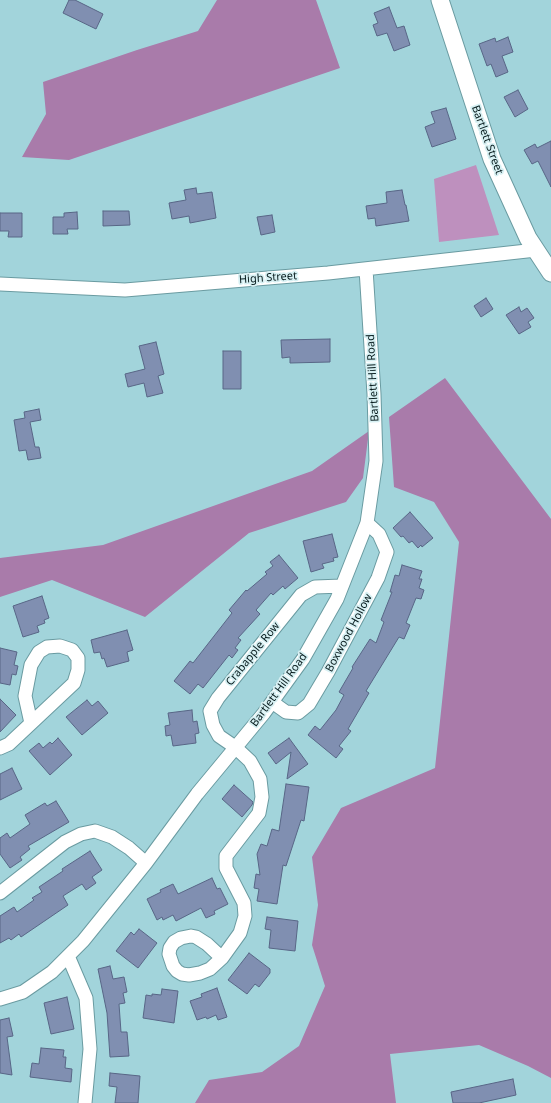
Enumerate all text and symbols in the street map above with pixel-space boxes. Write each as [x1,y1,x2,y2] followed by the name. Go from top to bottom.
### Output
[468,104,506,176] street label: Bartlett Street
[239,269,297,287] street label: High Street
[364,334,382,422] street label: Bartlett Hill Road
[323,592,375,674] street label: Boxwood Hollow
[223,620,283,688] street label: Crabapple Row
[248,651,310,729] street label: Bartlett Hill Road

